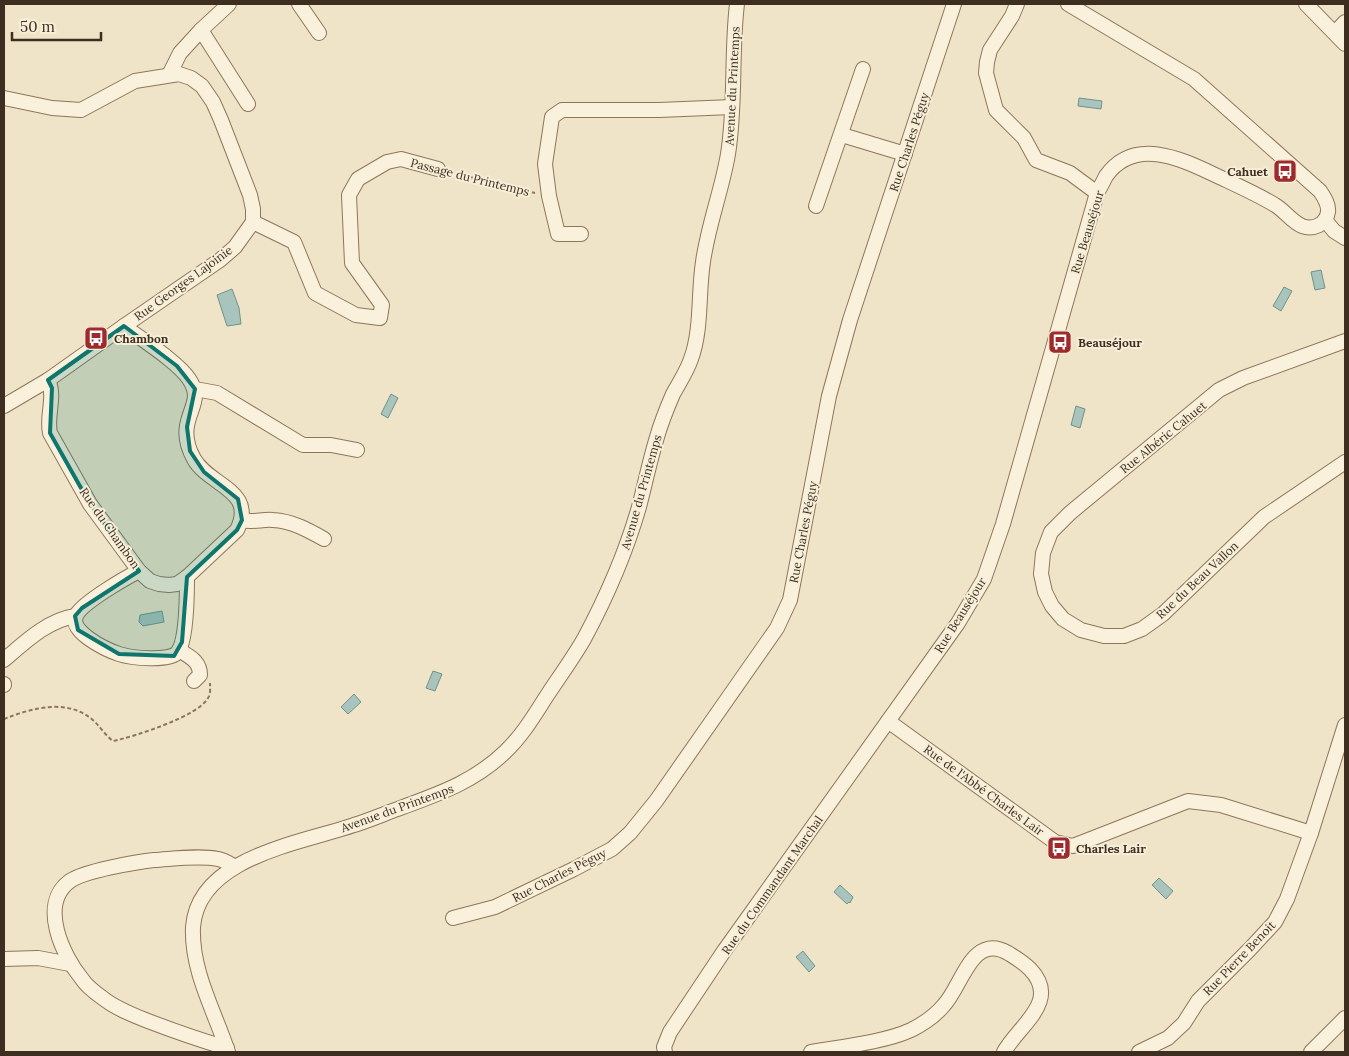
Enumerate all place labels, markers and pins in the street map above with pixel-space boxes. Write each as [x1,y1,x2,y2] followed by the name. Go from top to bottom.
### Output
[1272,158,1298,184] bus stop icon: Cahuet
[1227,164,1269,179] place label: Cahuet
[83,325,109,351] bus stop icon: Chambon
[1047,329,1073,355] bus stop icon: Beauséjour
[114,331,169,346] place label: Chambon
[1078,335,1142,350] place label: Beauséjour
[1046,835,1072,861] bus stop icon: Charles Lair
[1076,841,1146,856] place label: Charles Lair

